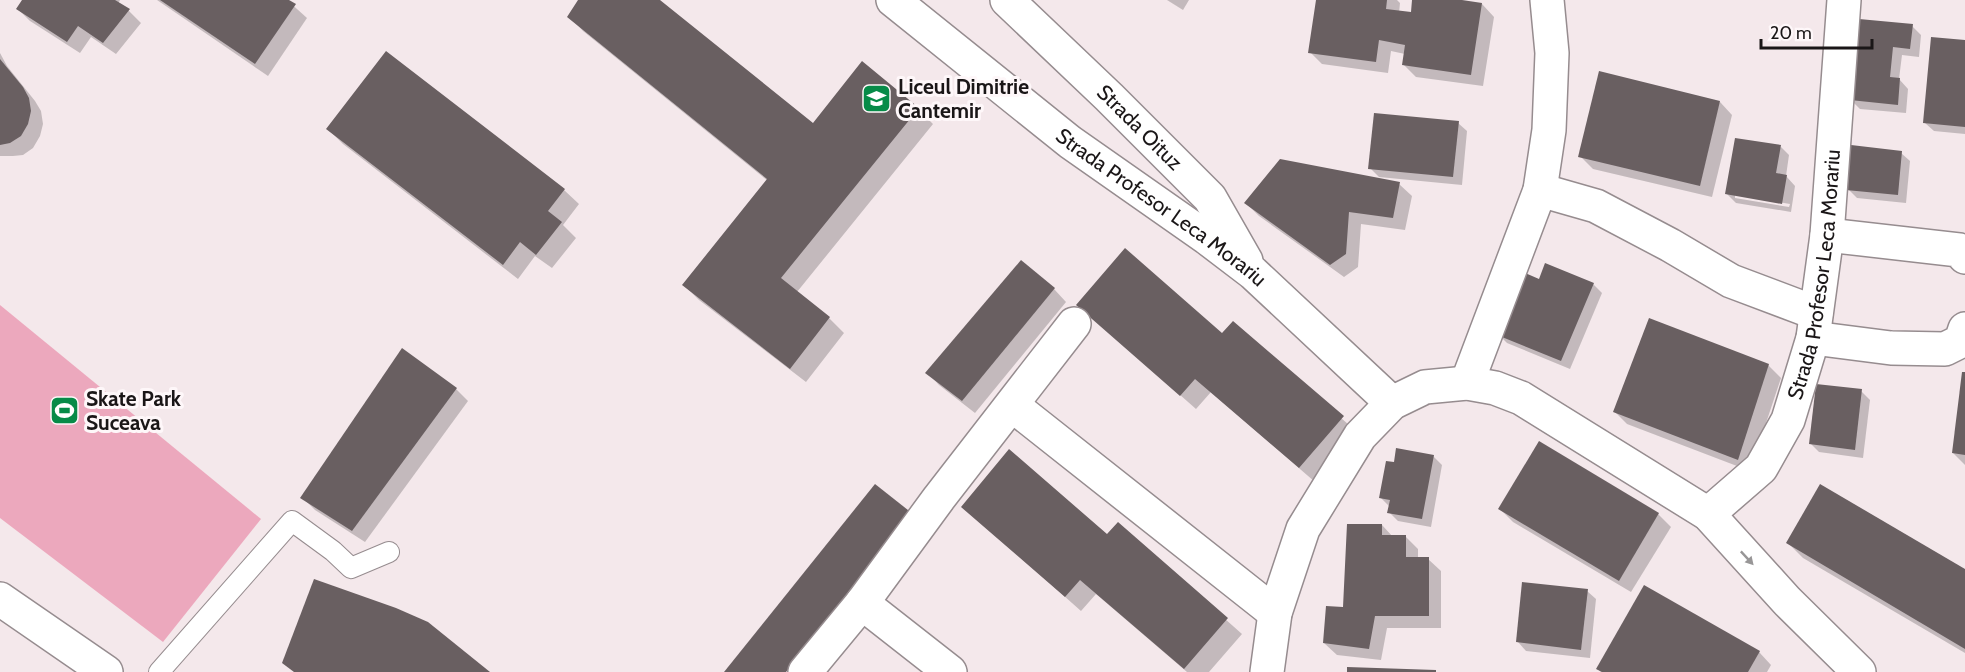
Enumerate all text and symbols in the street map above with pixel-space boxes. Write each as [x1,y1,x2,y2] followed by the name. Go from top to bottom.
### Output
[1761,12,1872,50] scale bar
[1770,22,1812,44] text: 20 m
[898,74,1029,123] place label: Liceul Dimitrie Cantemir
[1092,79,1188,175] street label: Strada Oituz
[861,83,893,115] school or university icon: Liceul Dimitrie Cantemir
[1051,123,1272,291] street label: Strada Profesor Leca Morariu
[1782,148,1845,402] street label: Strada Profesor Leca Morariu
[86,386,182,435] place label: Skate Park Suceava
[49,395,81,427] sports icon: Skate Park Suceava
[1740,550,1754,564] one-way arrow

